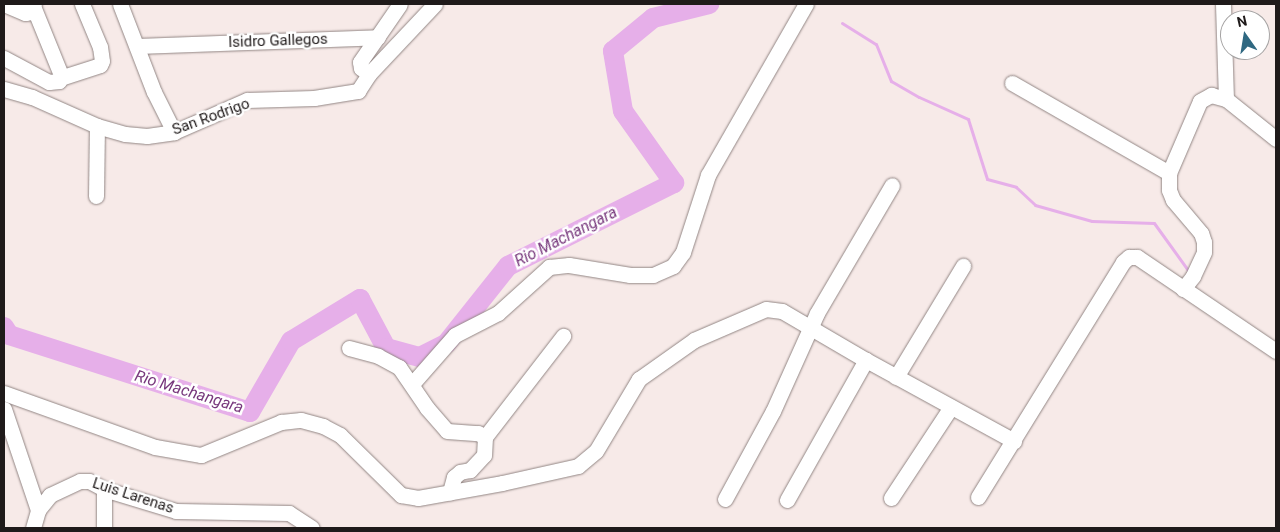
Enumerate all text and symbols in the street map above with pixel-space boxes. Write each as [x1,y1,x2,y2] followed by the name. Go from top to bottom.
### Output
[1220,10,1270,60] north arrow
[1235,12,1248,30] text: N
[228,30,328,52] street label: Isidro Gallegos
[170,95,252,139] street label: San Rodrigo
[512,203,620,271] water label: Rio Machangara
[132,366,246,418] water label: Rio Machangara
[90,474,176,518] street label: Luis Larenas

